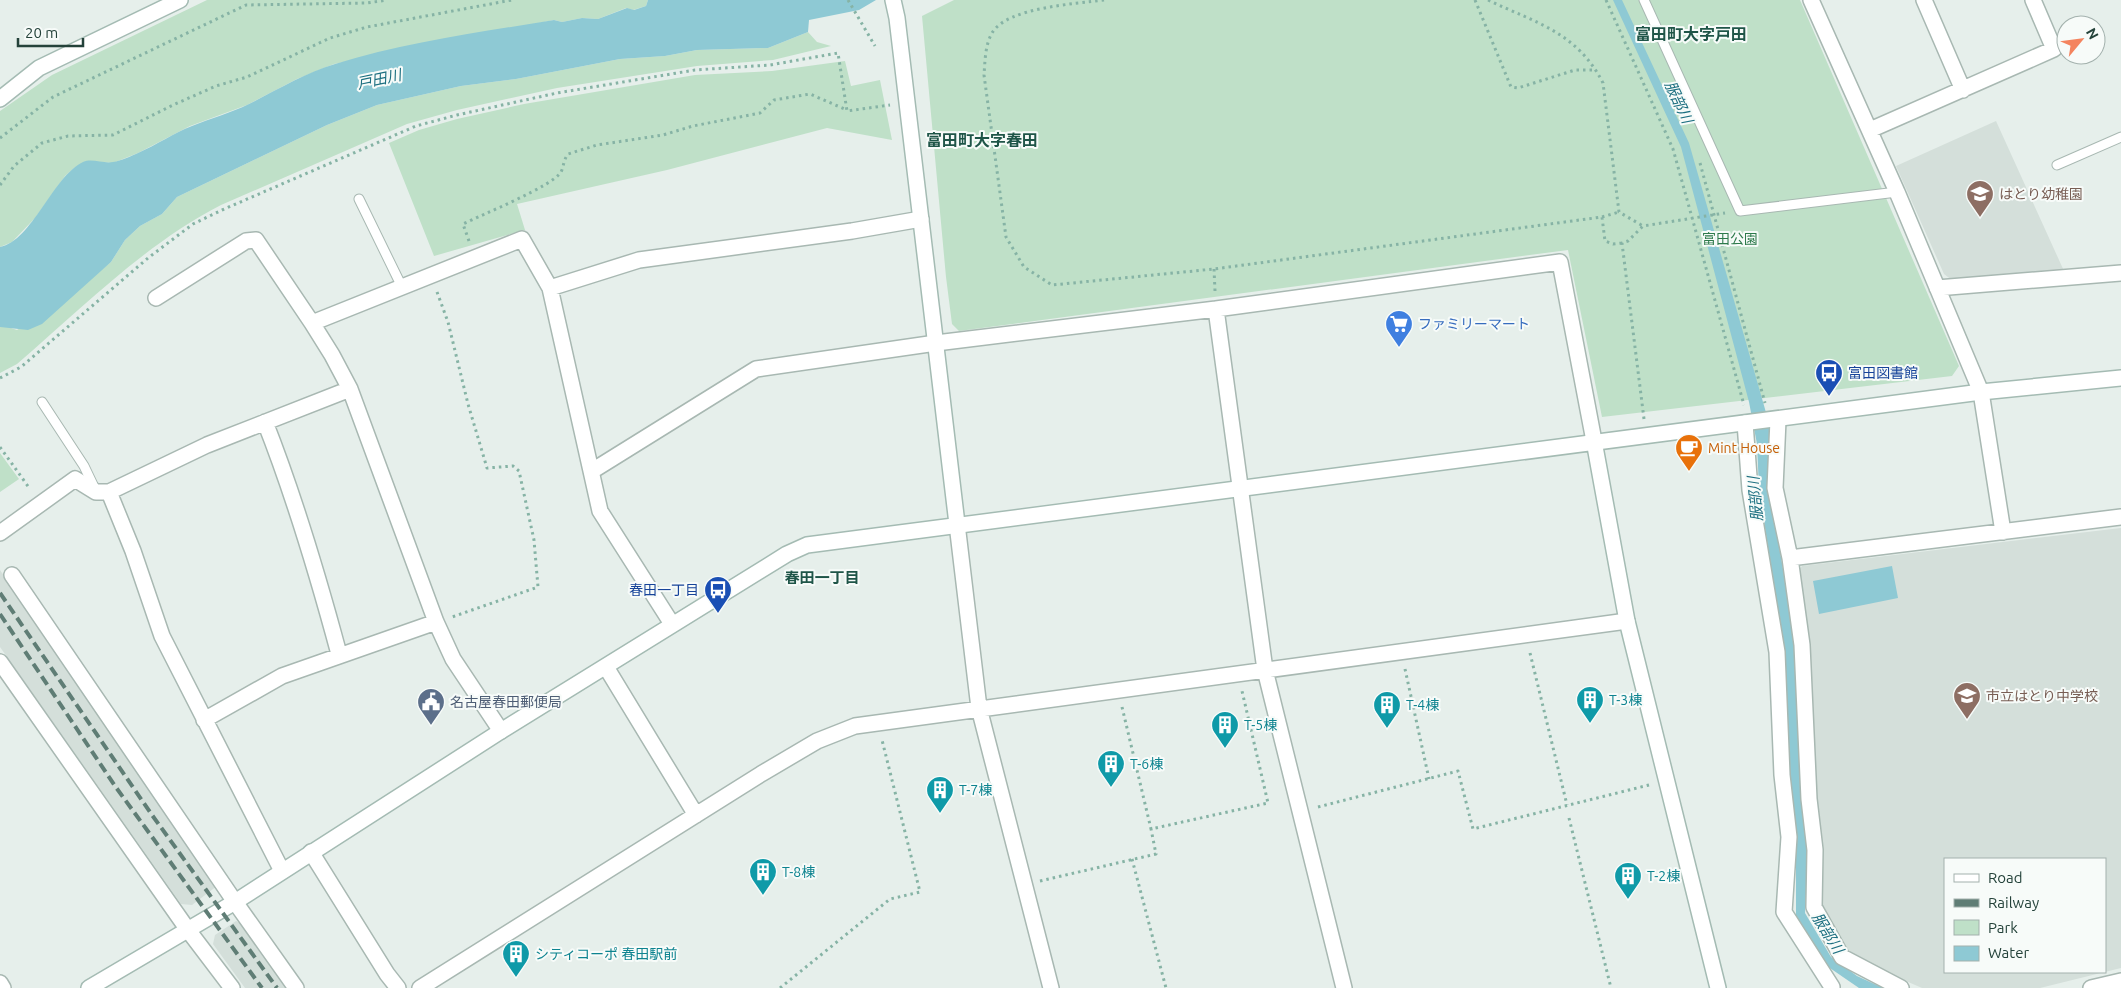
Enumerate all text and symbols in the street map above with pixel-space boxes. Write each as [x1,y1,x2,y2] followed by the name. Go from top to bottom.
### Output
[18,15,82,47] scale bar
[2056,15,2106,65] north arrow
[25,24,58,41] text: 20 m
[1635,25,1747,43] district label: 富田町大字戸田
[2083,25,2102,42] text: N
[355,66,405,92] water label: 戸田川
[1662,78,1697,128] water label: 服部川
[926,131,1038,149] district label: 富田町大字春田
[1965,179,1995,218] school or university icon: はとり幼稚園
[1999,186,2083,202] place label: はとり幼稚園
[1702,231,1758,247] park label: 富田公園
[1384,309,1414,348] supermarket icon: ファミリーマート
[1418,316,1530,332] place label: ファミリーマート
[1814,358,1844,397] bus stop icon: 富田図書館
[1848,365,1918,381] place label: 富田図書館
[1674,433,1704,472] cafe icon: Mint House
[1708,440,1780,456] place label: Mint House
[1744,474,1765,522] water label: 服部川
[784,569,860,586] district label: 春田一丁目
[703,575,733,614] bus stop icon: 春田一丁目
[629,582,699,598] place label: 春田一丁目
[1952,681,1982,720] school or university icon: 市立はとり中学校
[1575,685,1605,724] building icon: T-3棟
[416,687,446,726] public building icon: 名古屋春田郵便局
[1986,688,2098,704] place label: 市立はとり中学校
[1372,690,1402,729] building icon: T-4棟
[1609,692,1642,708] place label: T-3棟
[450,694,562,710] place label: 名古屋春田郵便局
[1406,697,1439,713] place label: T-4棟
[1210,710,1240,749] building icon: T-5棟
[1244,717,1277,733] place label: T-5棟
[1096,749,1126,788] building icon: T-6棟
[1130,756,1163,772] place label: T-6棟
[925,775,955,814] building icon: T-7棟
[959,782,992,798] place label: T-7棟
[748,857,778,896] building icon: T-8棟
[1944,858,2106,973] legend
[1613,861,1643,900] building icon: T-2棟
[782,864,815,880] place label: T-8棟
[1647,868,1680,884] place label: T-2棟
[1988,869,2023,886] text: Road
[1988,894,2039,911] text: Railway
[1809,909,1848,958] water label: 服部川
[1988,919,2018,936] text: Park
[501,939,531,978] building icon: シティコーポ 春田駅前
[1988,944,2029,961] text: Water
[535,946,677,962] place label: シティコーポ 春田駅前

